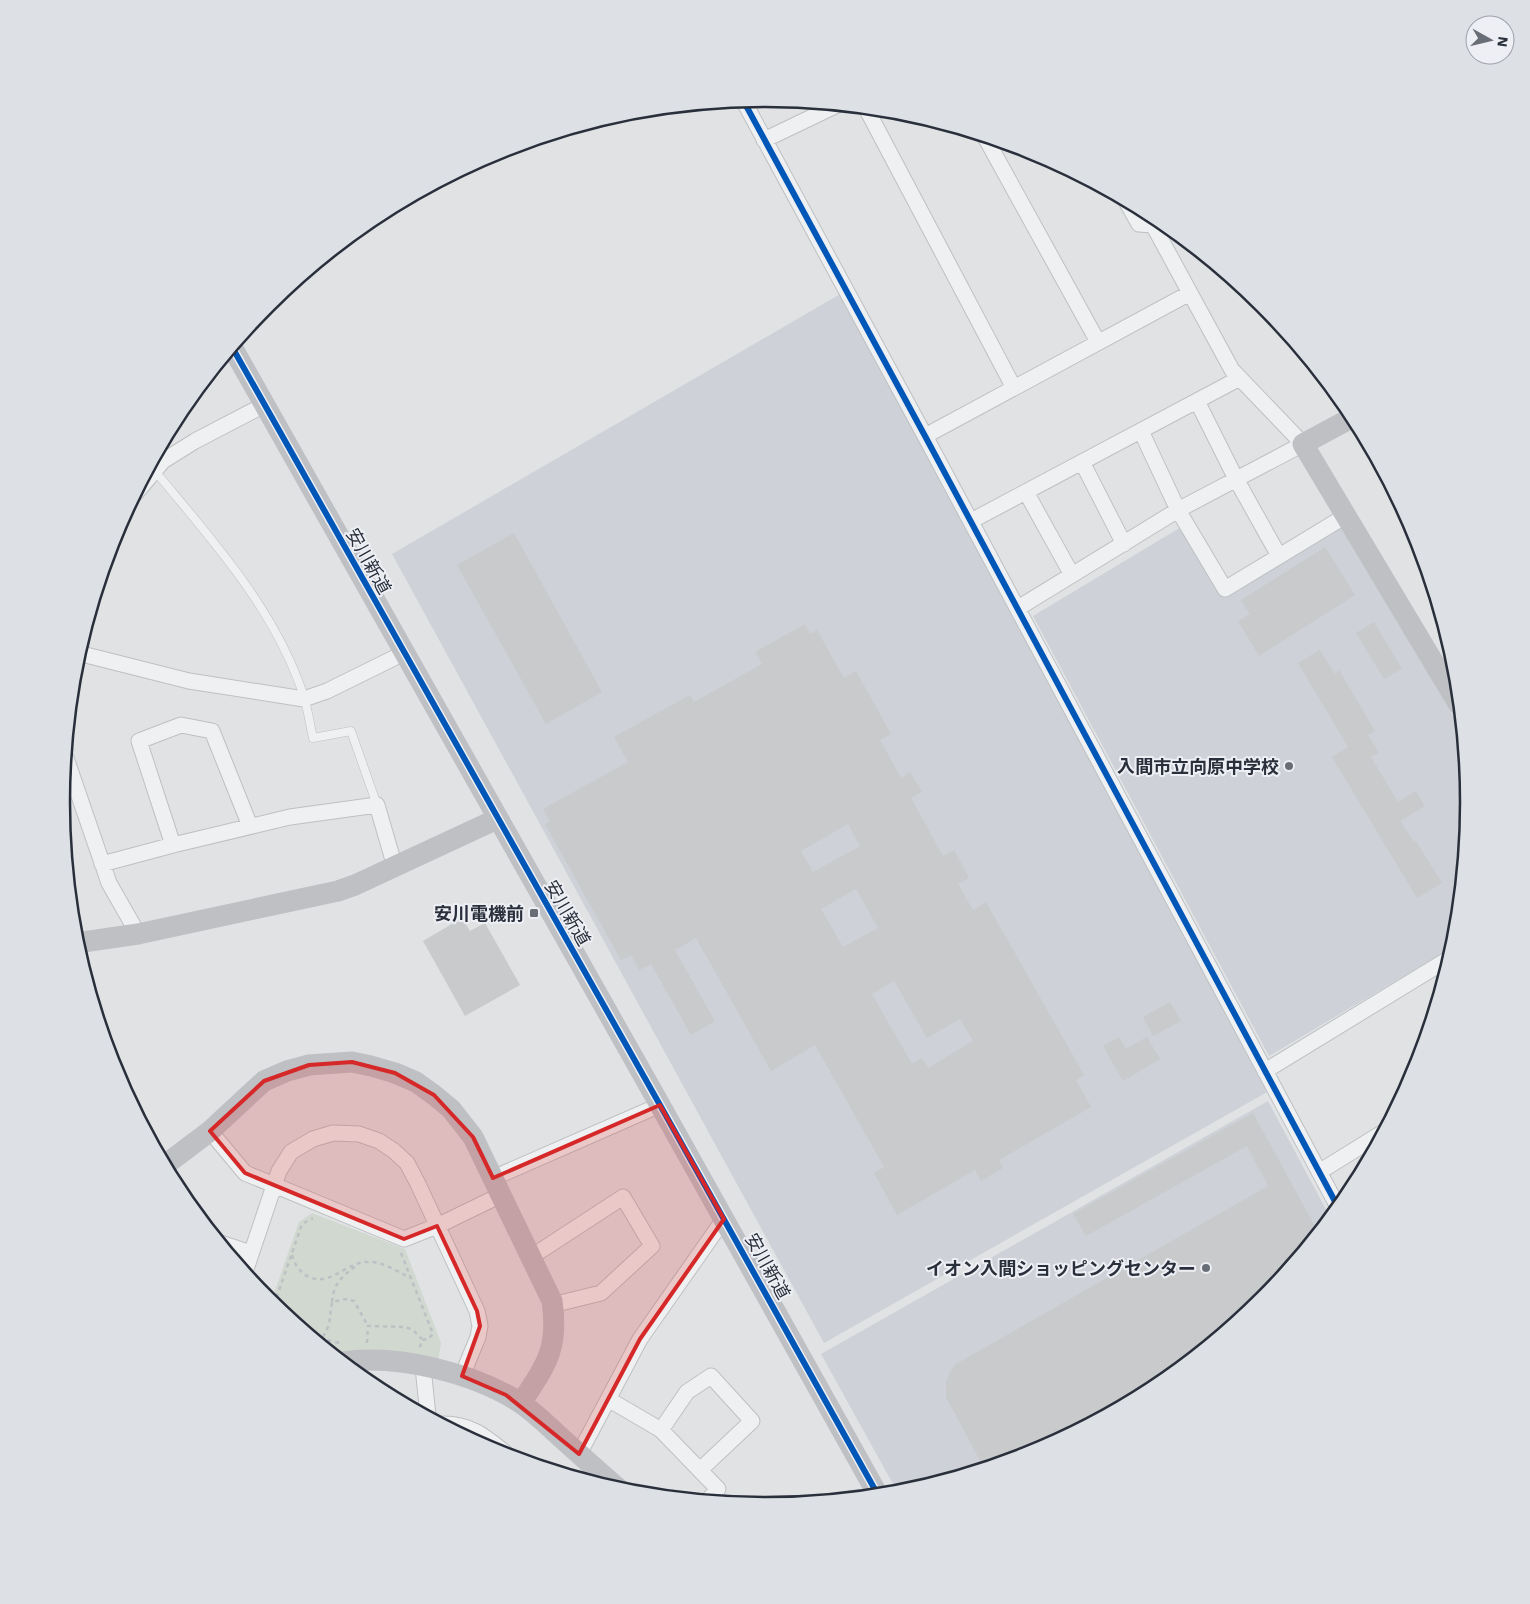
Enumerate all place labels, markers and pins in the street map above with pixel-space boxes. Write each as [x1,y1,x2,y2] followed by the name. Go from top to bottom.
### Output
[1117,756,1279,777] place label: 入間市立向原中学校
[1283,760,1295,772] marker: 入間市立向原中学校
[434,903,524,924] place label: 安川電機前
[528,907,540,919] marker: 安川電機前
[926,1258,1196,1279] place label: イオン入間ショッピングセンター
[1200,1262,1212,1274] marker: イオン入間ショッピングセンター

